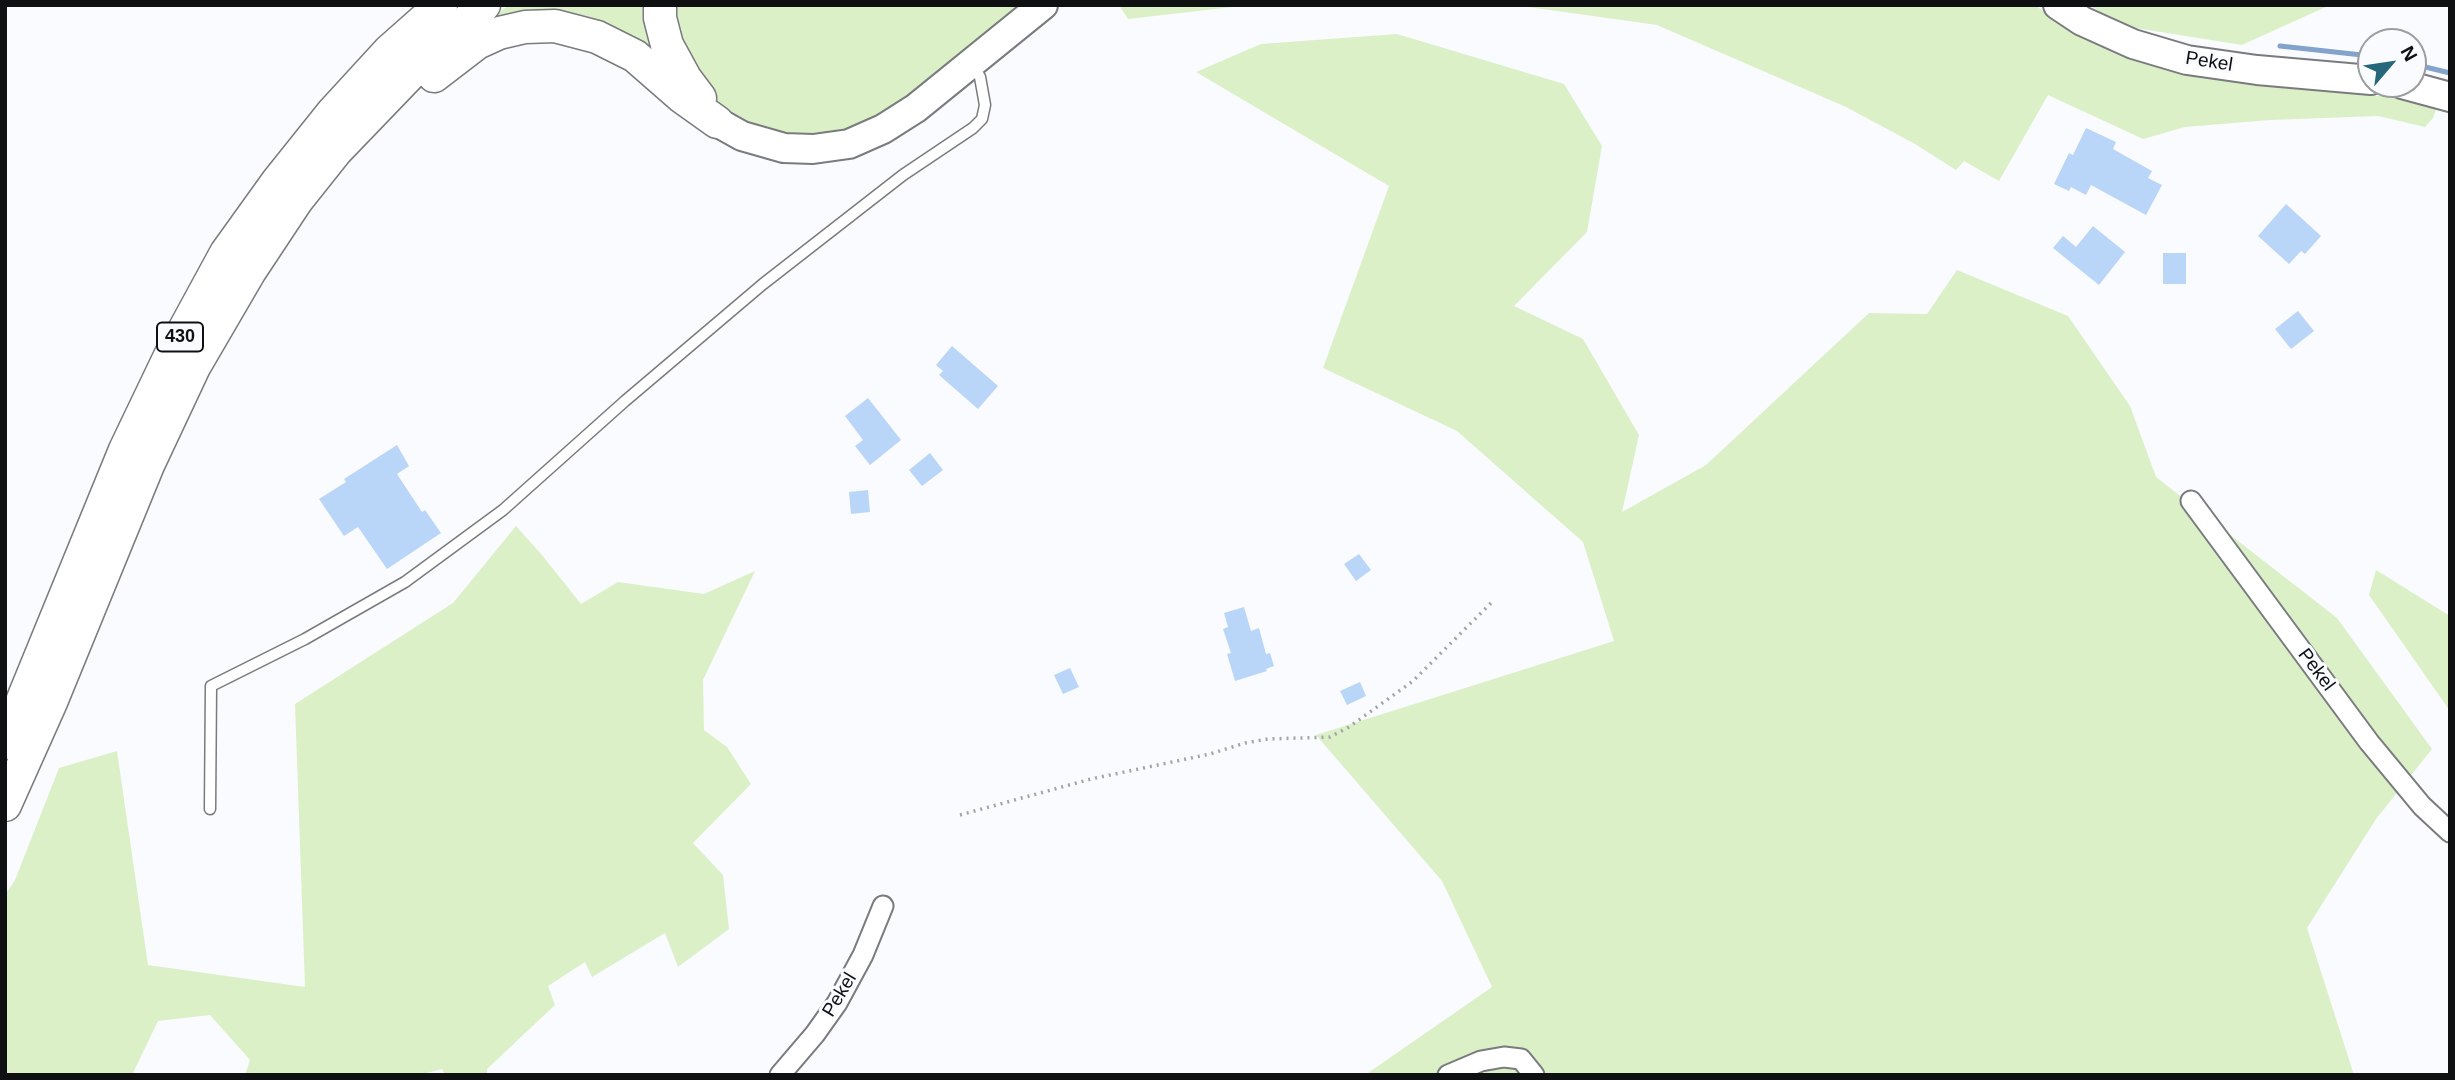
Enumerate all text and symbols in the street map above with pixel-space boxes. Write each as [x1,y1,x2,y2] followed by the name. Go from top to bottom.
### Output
[2357,28,2427,98] north arrow
[2397,42,2422,65] text: N
[2184,47,2234,77] street label: Pekel
[157,323,203,352] road number: 430
[2293,644,2339,696] street label: Pekel
[818,969,862,1021] street label: Pekel

